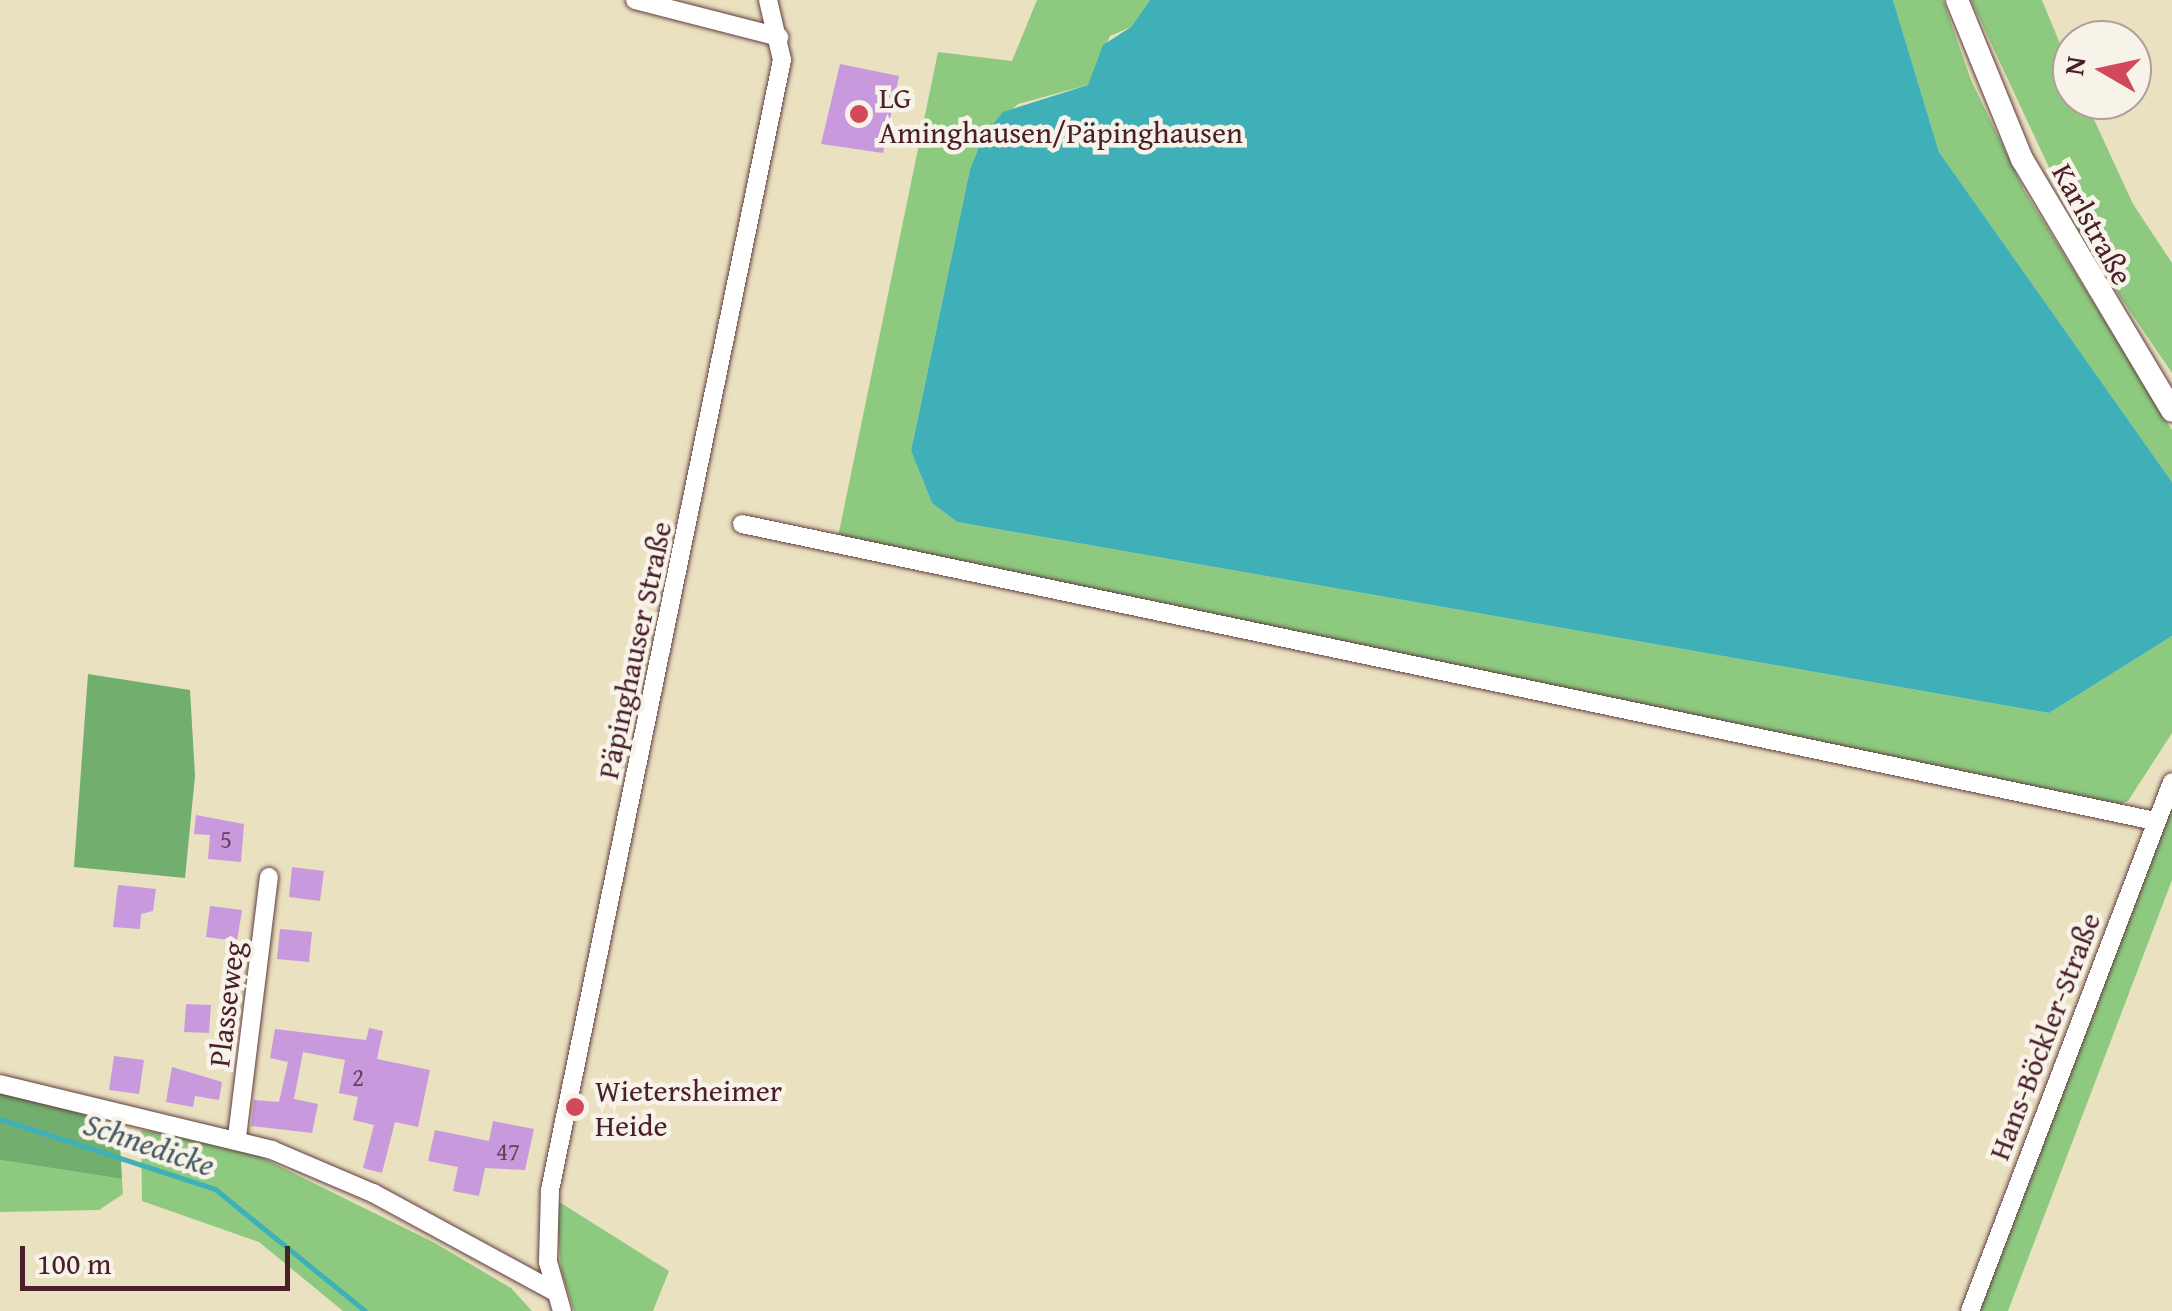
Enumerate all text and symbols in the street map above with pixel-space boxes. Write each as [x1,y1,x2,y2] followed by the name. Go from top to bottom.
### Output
[2052,20,2152,120] north arrow
[2052,53,2096,78] text: N
[879,79,1243,150] place label: LG Aminghausen/Päpinghausen
[848,103,870,125] marker: LG Aminghausen/Päpinghausen
[2045,157,2141,291] street label: Karlstraße
[589,518,679,782] street label: Päpinghauser Straße
[220,824,232,854] house number: 5
[1980,907,2108,1165] street label: Hans-Böckler-Straße
[200,939,252,1069] street label: Plasseweg
[352,1062,364,1092] house number: 2
[595,1072,782,1142] place label: Wietersheimer Heide
[564,1096,586,1118] marker: Wietersheimer Heide
[79,1105,219,1185] water label: Schnedicke
[496,1136,520,1166] house number: 47
[25,1226,295,1288] scale bar
[37,1241,111,1285] text: 100 m

